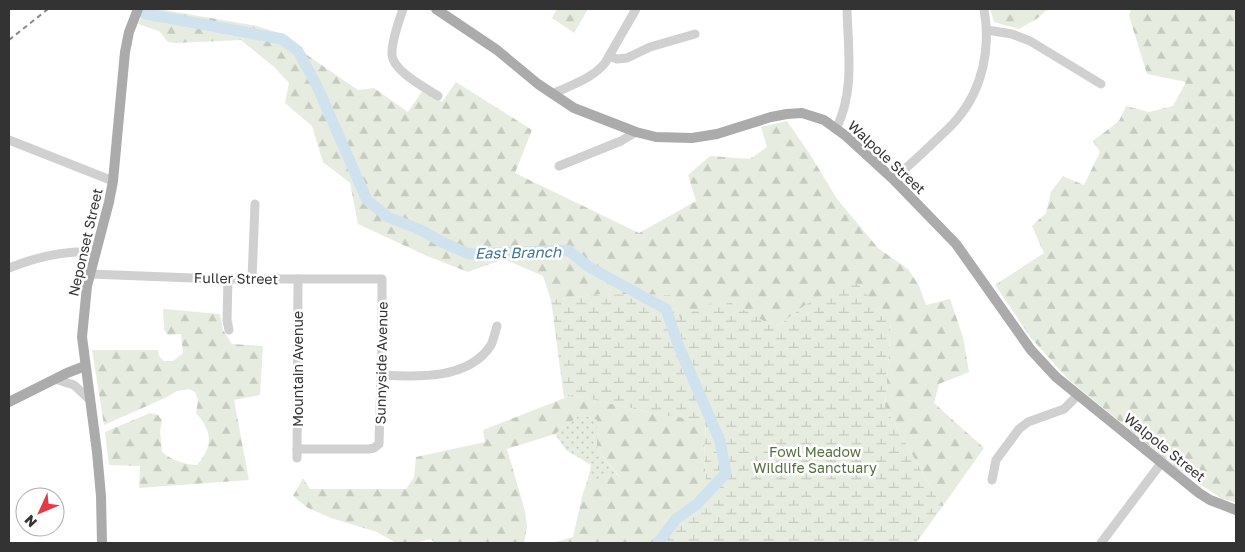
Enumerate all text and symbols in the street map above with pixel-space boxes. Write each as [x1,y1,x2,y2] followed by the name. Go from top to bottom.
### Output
[845,117,929,197] street label: Walpole Street
[64,186,106,298] street label: Neponset Street
[475,242,562,262] water label: East Branch
[194,269,278,287] street label: Fuller Street
[371,301,391,425] street label: Sunnyside Avenue
[289,311,306,427] street label: Mountain Avenue
[1121,409,1209,485] street label: Walpole Street
[753,443,877,476] park label: Fowl Meadow Wildlife Sanctuary
[15,487,65,537] north arrow
[20,512,40,531] text: N

